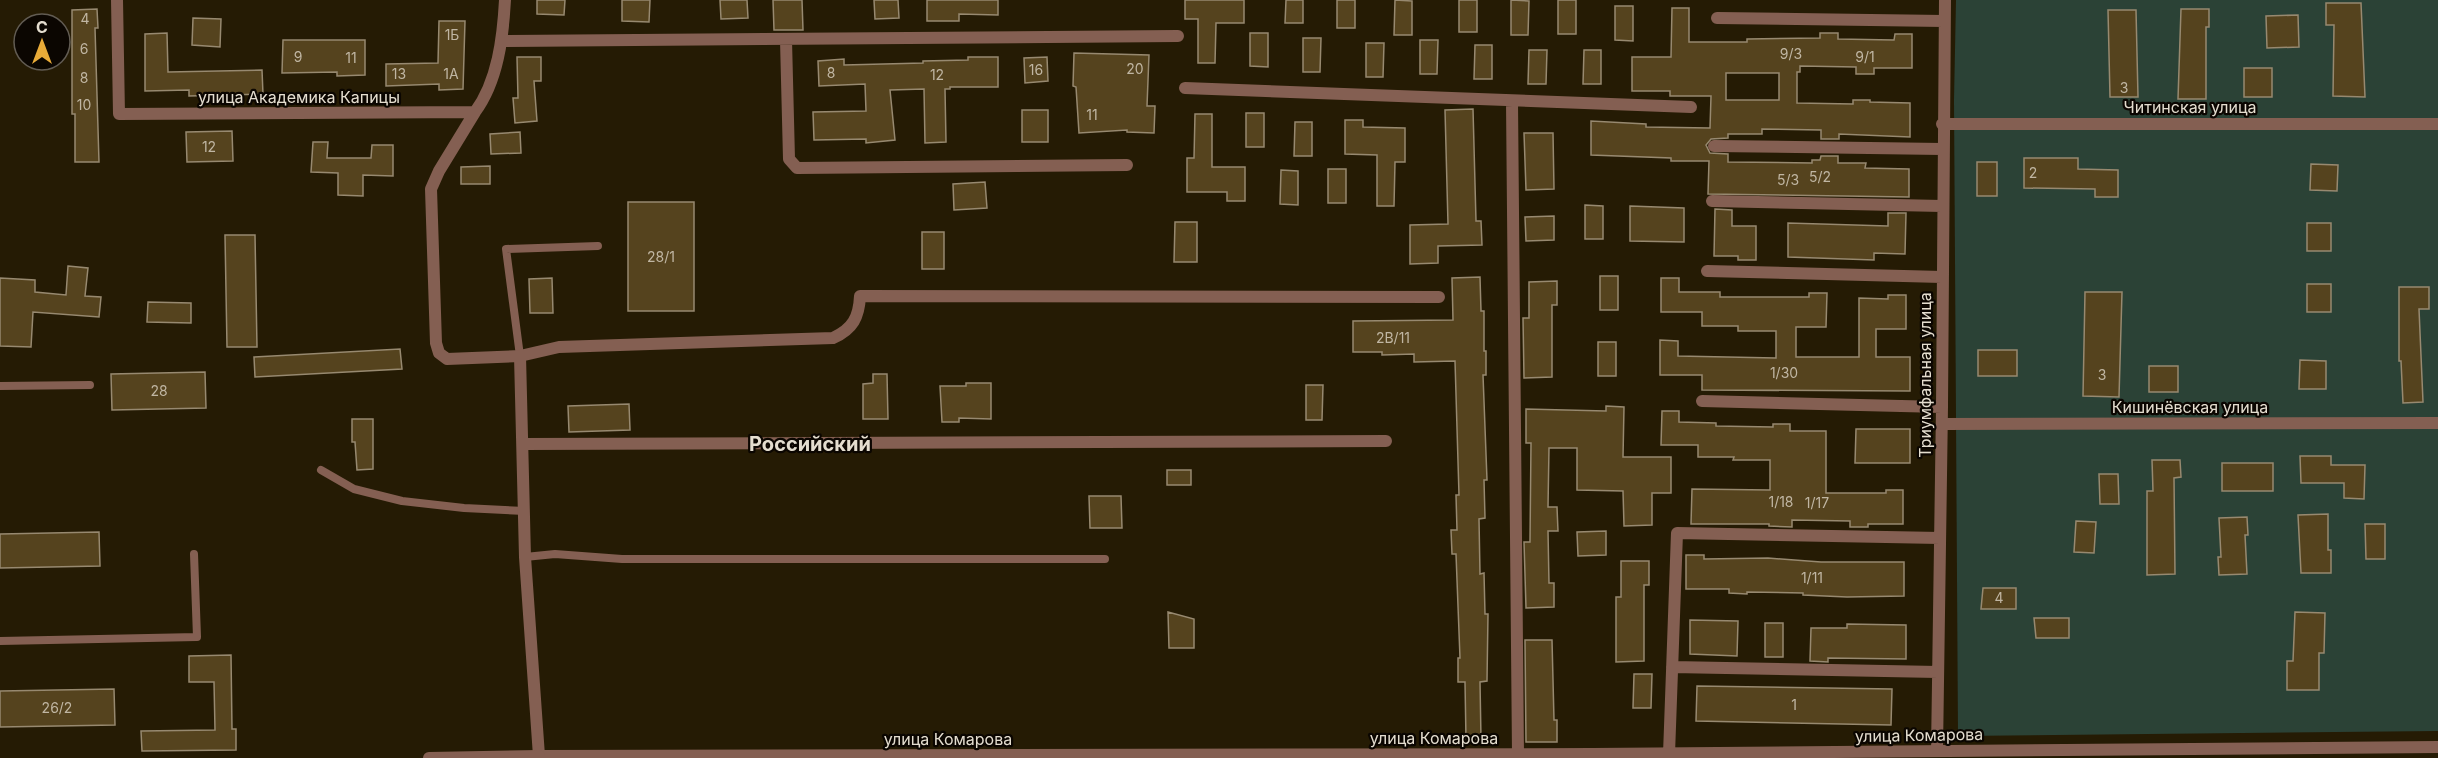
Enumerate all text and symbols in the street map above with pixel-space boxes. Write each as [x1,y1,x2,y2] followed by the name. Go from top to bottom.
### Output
[80,10,90,27] house number: 4
[12,12,72,72] north arrow
[36,17,48,37] text: С
[445,26,459,43] house number: 1Б
[80,40,88,57] house number: 6
[1780,45,1802,62] house number: 9/3
[294,48,302,65] house number: 9
[1855,48,1875,65] house number: 9/1
[345,49,357,66] house number: 11
[1126,60,1144,77] house number: 20
[1029,61,1043,78] house number: 16
[827,64,835,81] house number: 8
[392,65,406,82] house number: 13
[443,65,459,82] house number: 1А
[930,66,944,83] house number: 12
[80,69,88,86] house number: 8
[2120,79,2128,96] house number: 3
[198,87,400,107] street label: улица Академика Капицы
[77,96,91,113] house number: 10
[2124,97,2256,117] street label: Читинская улица
[1086,106,1098,123] house number: 11
[202,138,216,155] house number: 12
[2029,164,2037,181] house number: 2
[1809,168,1831,185] house number: 5/2
[1777,171,1799,188] house number: 5/3
[647,248,675,265] house number: 28/1
[1915,292,1935,458] street label: Триумфальная улица
[1376,329,1410,346] house number: 2В/11
[1770,364,1798,381] house number: 1/30
[2098,366,2106,383] house number: 3
[150,382,168,399] house number: 28
[2112,397,2268,417] street label: Кишинёвская улица
[749,432,871,456] district label: Российский
[1768,493,1794,510] house number: 1/18
[1805,494,1829,511] house number: 1/17
[1801,569,1823,586] house number: 1/11
[1994,589,2004,606] house number: 4
[1791,696,1797,713] house number: 1
[42,699,72,716] house number: 26/2
[1855,724,1983,746] street label: улица Комарова
[1370,728,1498,748] street label: улица Комарова
[884,729,1012,749] street label: улица Комарова

